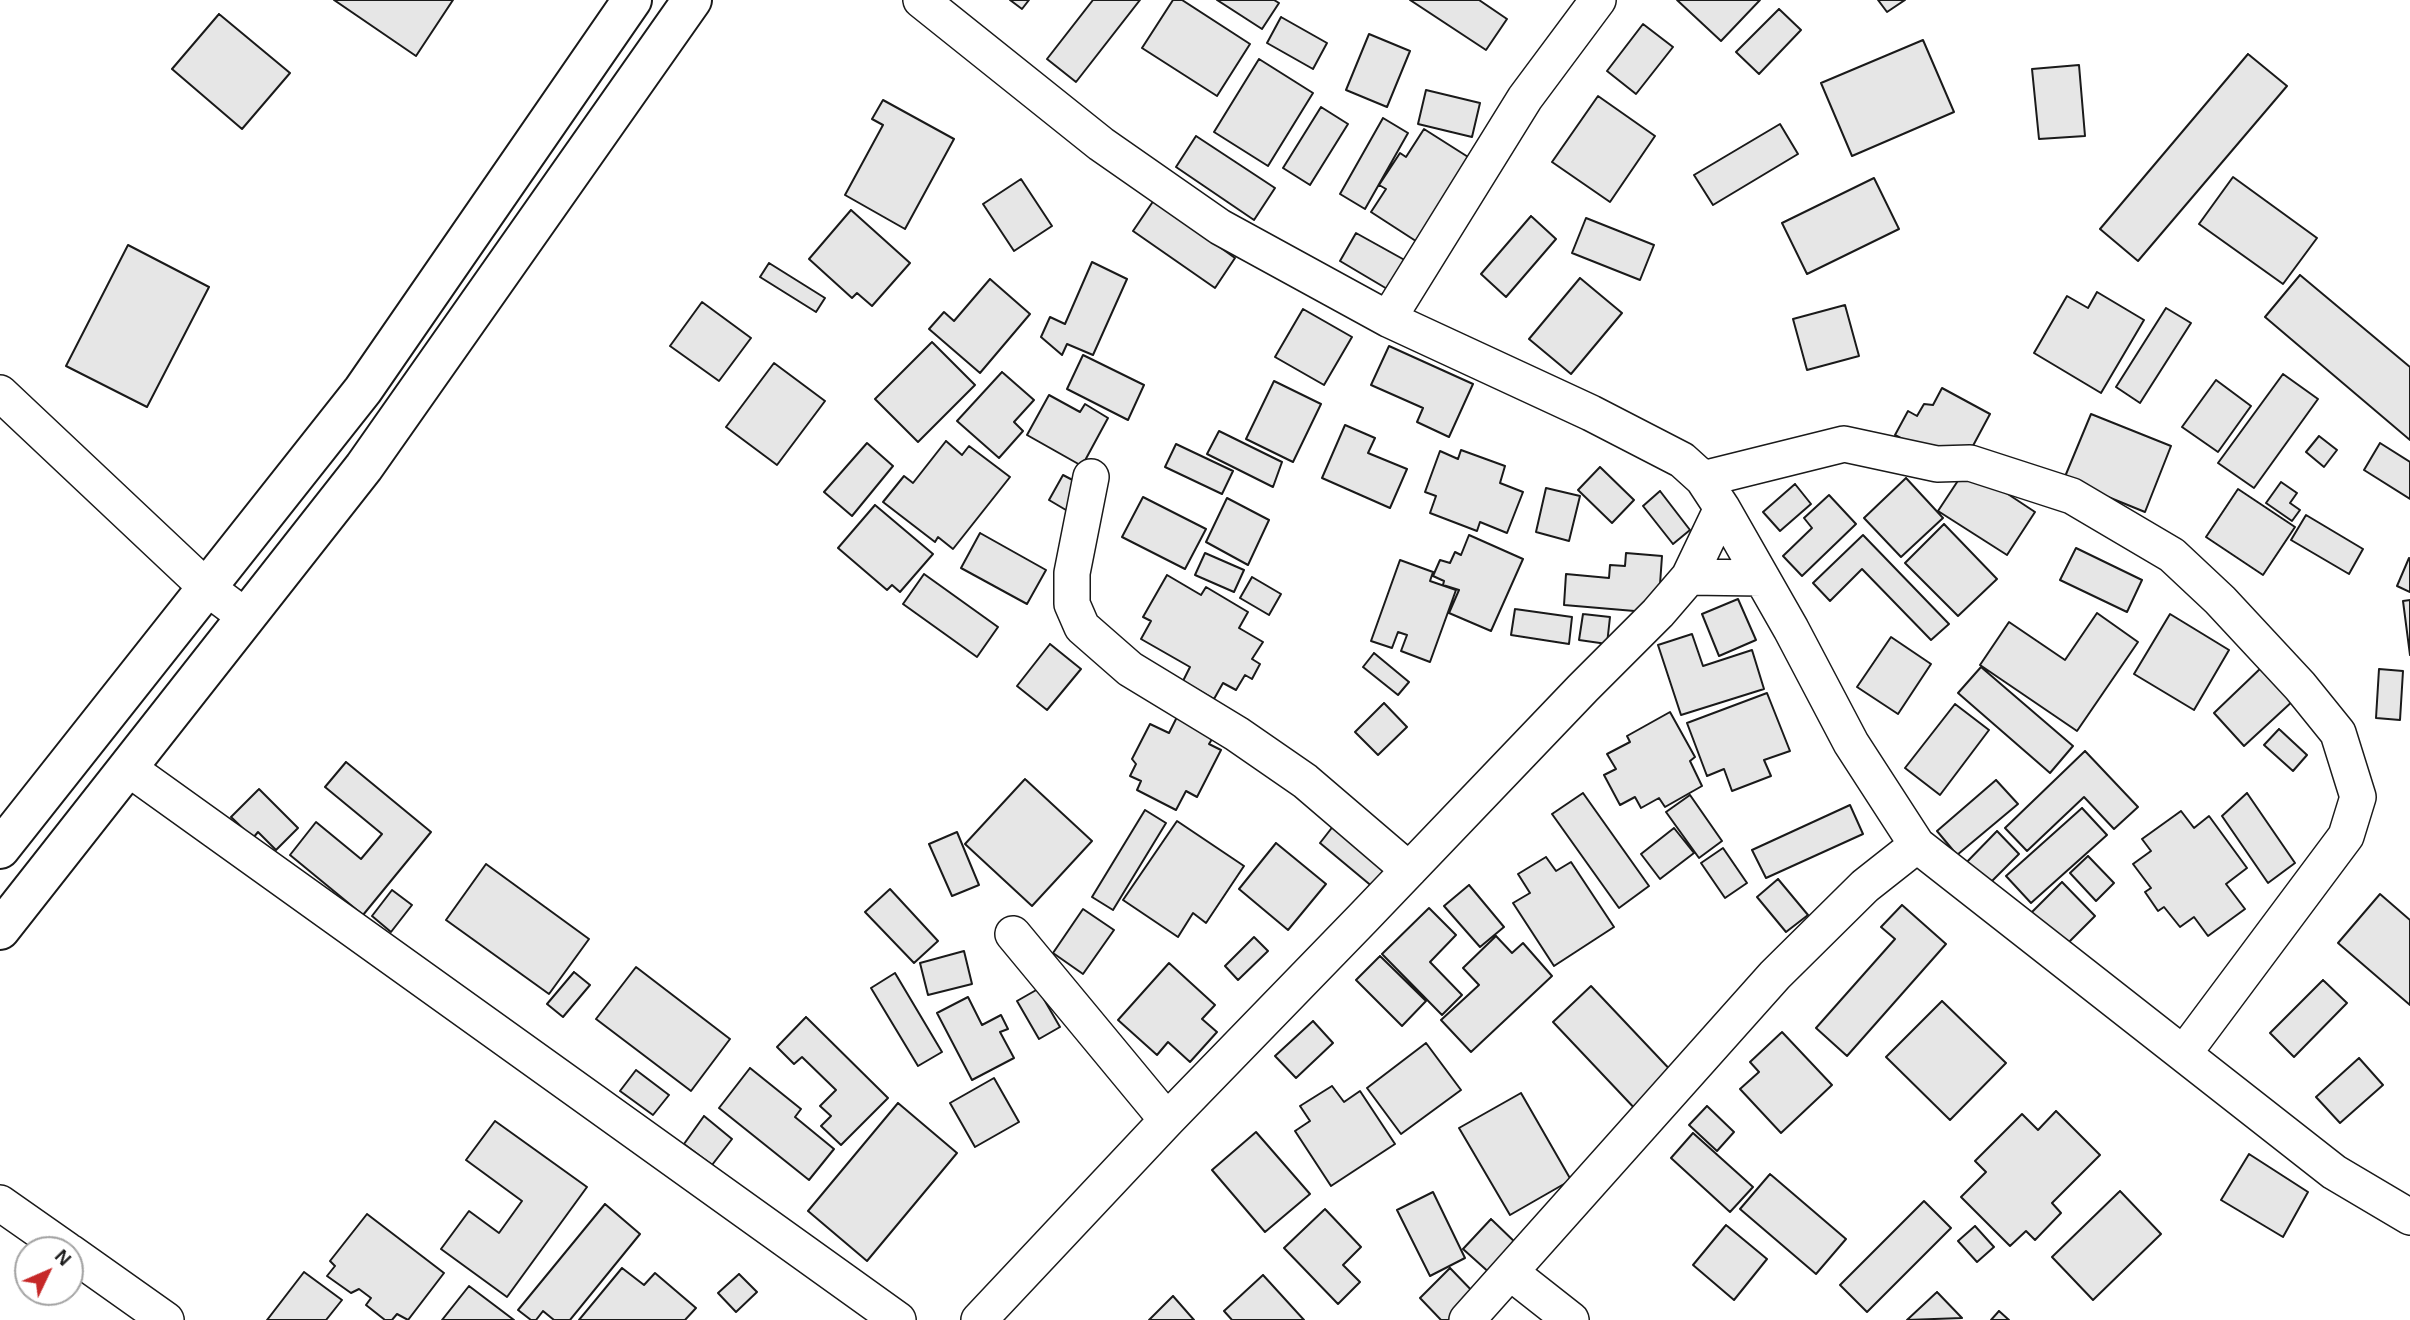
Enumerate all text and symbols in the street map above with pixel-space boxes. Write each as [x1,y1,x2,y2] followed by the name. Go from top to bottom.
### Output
[14,1236,84,1306] north arrow
[51,1245,75,1270] text: N

